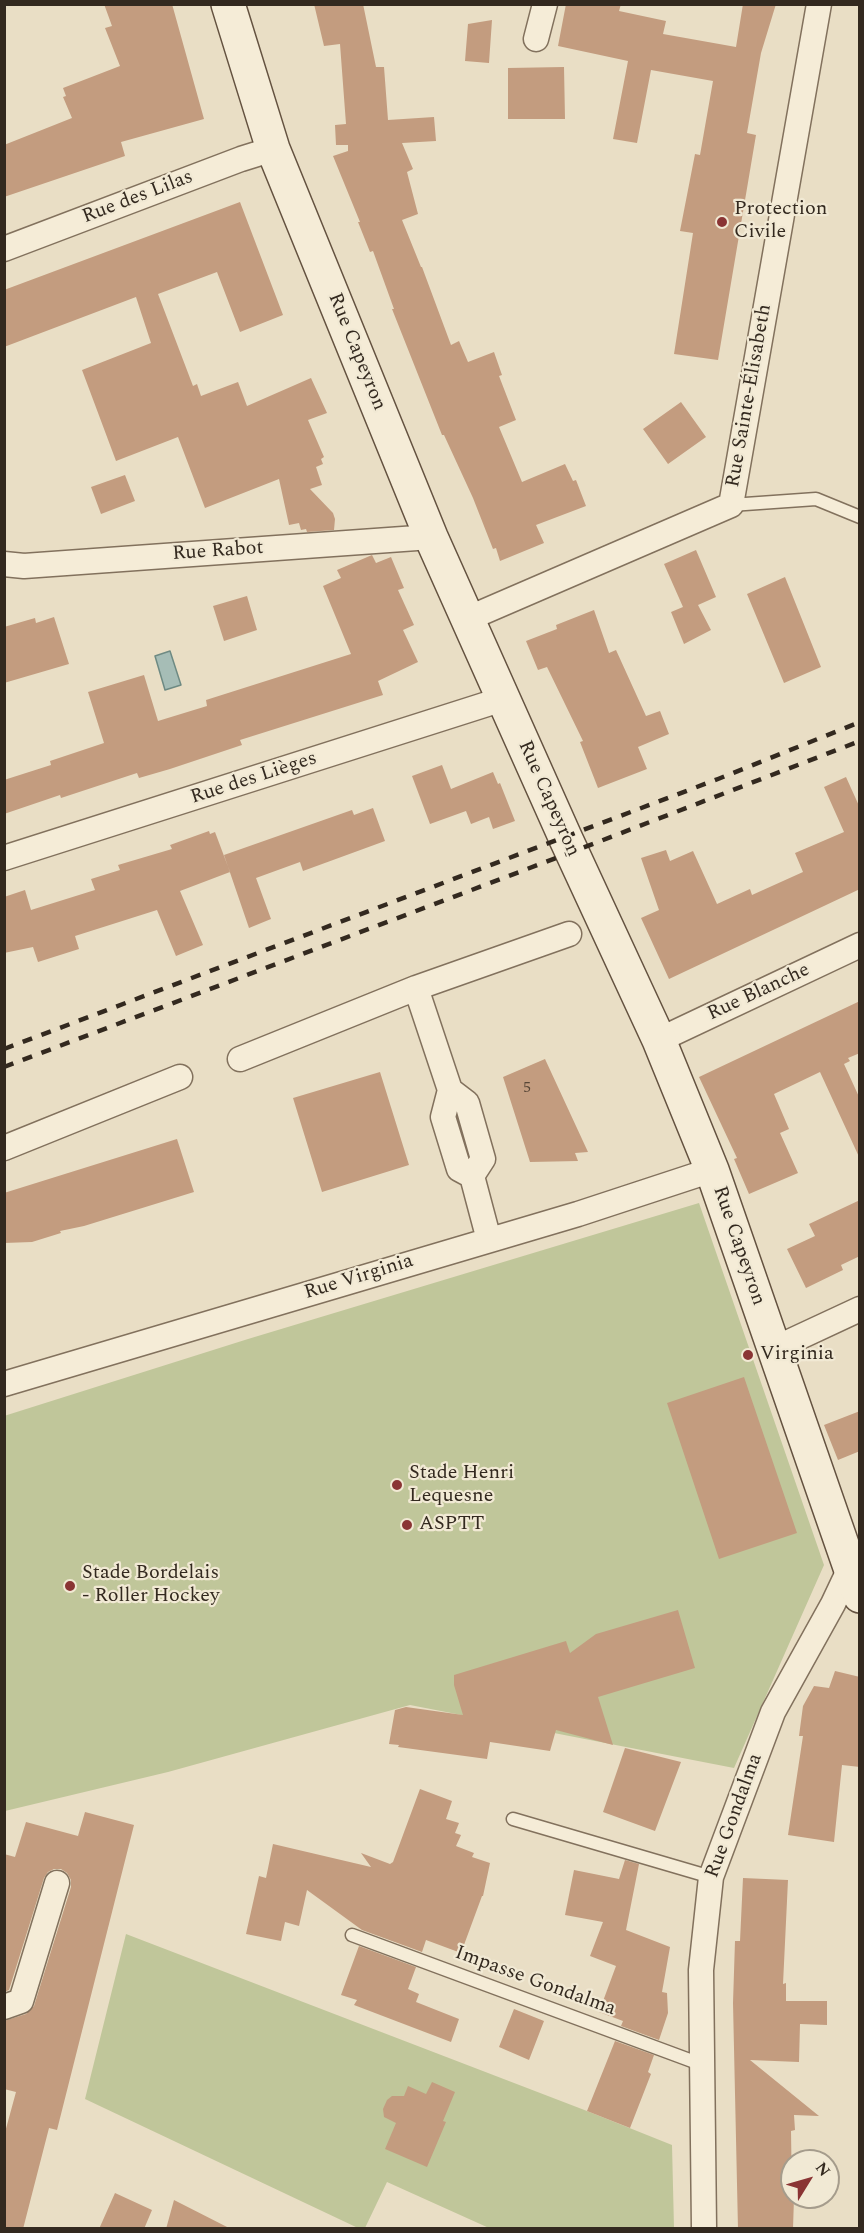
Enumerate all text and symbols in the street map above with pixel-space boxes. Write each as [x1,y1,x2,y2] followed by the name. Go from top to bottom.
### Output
[79,166,197,230] street label: Rue des Lilas
[734,198,827,245] place label: Protection Civile
[715,215,729,229] marker: Protection Civile
[322,290,390,414] street label: Rue Capeyron
[722,303,778,489] street label: Rue Sainte-Élisabeth
[172,537,264,567] street label: Rue Rabot
[512,737,584,861] street label: Rue Capeyron
[188,747,320,811] street label: Rue des Lièges
[704,959,814,1027] street label: Rue Blanche
[523,1079,531,1099] house number: 5
[706,1183,770,1309] street label: Rue Capeyron
[302,1250,416,1306] street label: Rue Virginia
[760,1343,834,1367] place label: Virginia
[741,1348,755,1362] marker: Virginia
[409,1462,514,1509] place label: Stade Henri Lequesne
[390,1478,404,1492] marker: Stade Henri Lequesne
[419,1513,485,1537] place label: ASPTT
[400,1518,414,1532] marker: ASPTT
[82,1562,220,1609] place label: Stade Bordelais - Roller Hockey
[63,1579,77,1593] marker: Stade Bordelais - Roller Hockey
[701,1751,769,1881] street label: Rue Gondalma
[451,1942,619,2022] street label: Impasse Gondalma
[780,2149,840,2209] north arrow
[809,2157,836,2182] text: N

